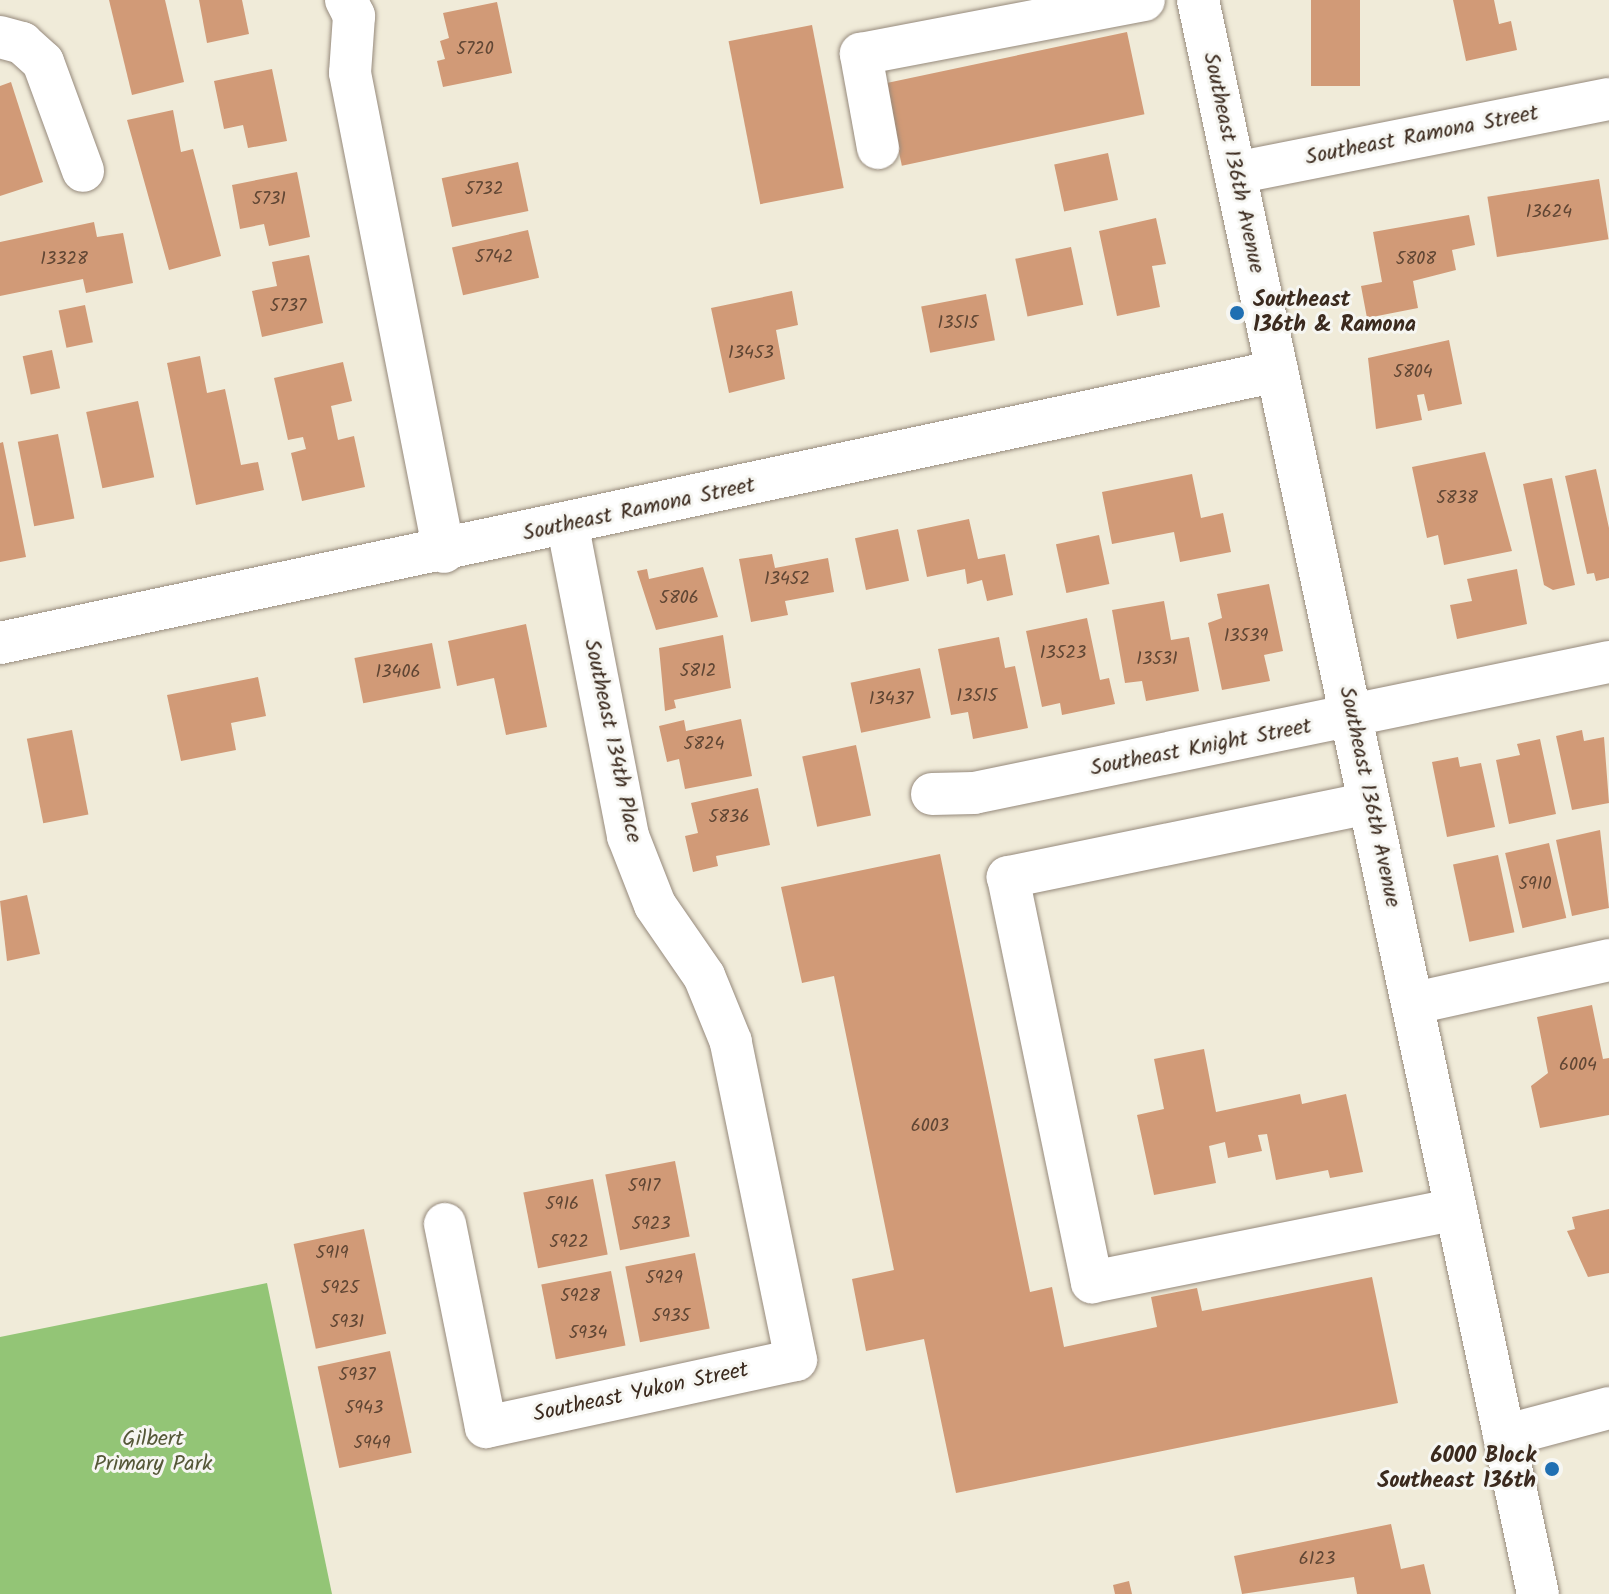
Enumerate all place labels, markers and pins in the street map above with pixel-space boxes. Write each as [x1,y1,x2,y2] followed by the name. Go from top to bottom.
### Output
[1253,287,1416,338] place label: Southeast 136th & Ramona
[1228,304,1246,322] marker: Southeast 136th & Ramona
[1377,1443,1536,1494] place label: 6000 Block Southeast 136th
[1543,1460,1561,1478] marker: 6000 Block Southeast 136th

